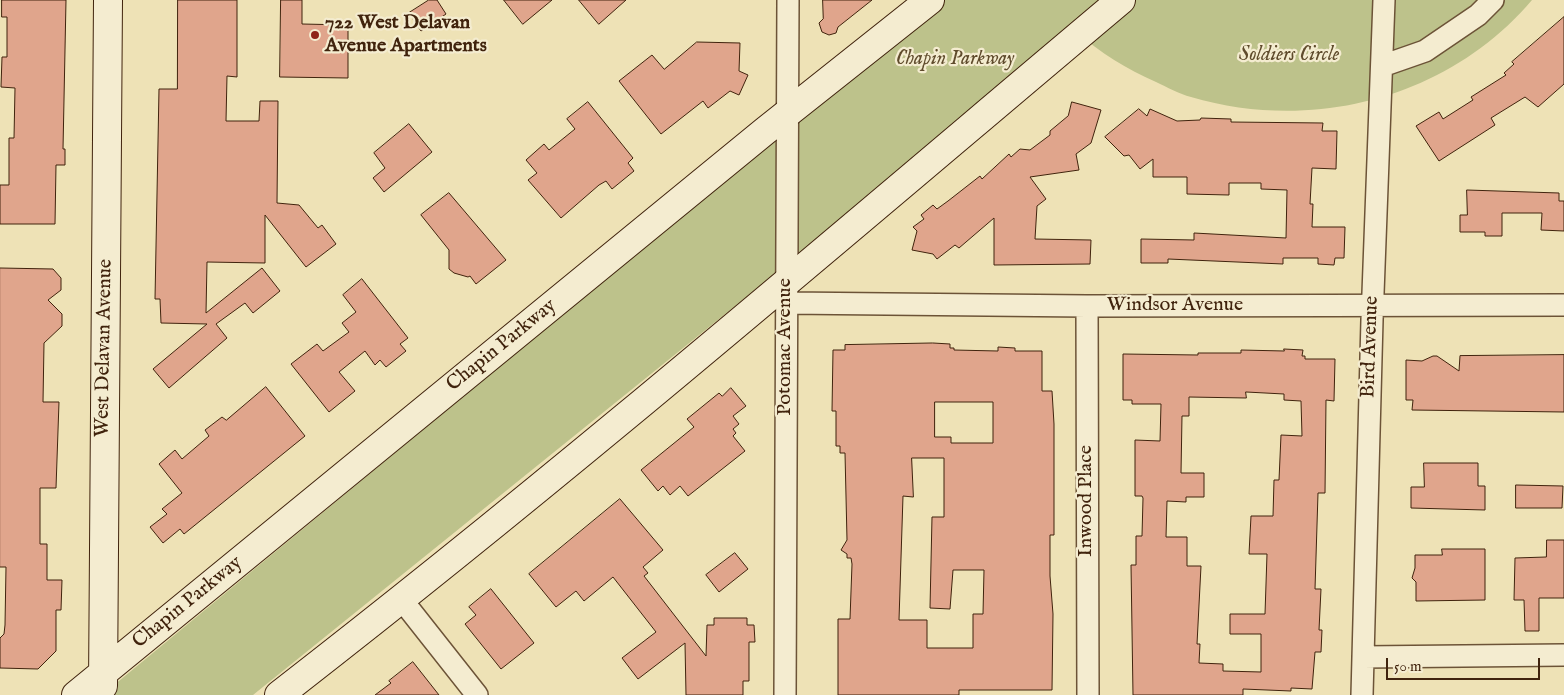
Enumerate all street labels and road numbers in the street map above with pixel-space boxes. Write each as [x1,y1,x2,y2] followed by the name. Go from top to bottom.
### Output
[91,259,119,437] street label: West Delavan Avenue
[774,278,798,416] street label: Potomac Avenue
[442,294,562,398] street label: Chapin Parkway
[1107,294,1243,318] street label: Windsor Avenue
[1357,296,1385,398] street label: Bird Avenue
[1075,445,1099,557] street label: Inwood Place
[128,551,248,655] street label: Chapin Parkway

